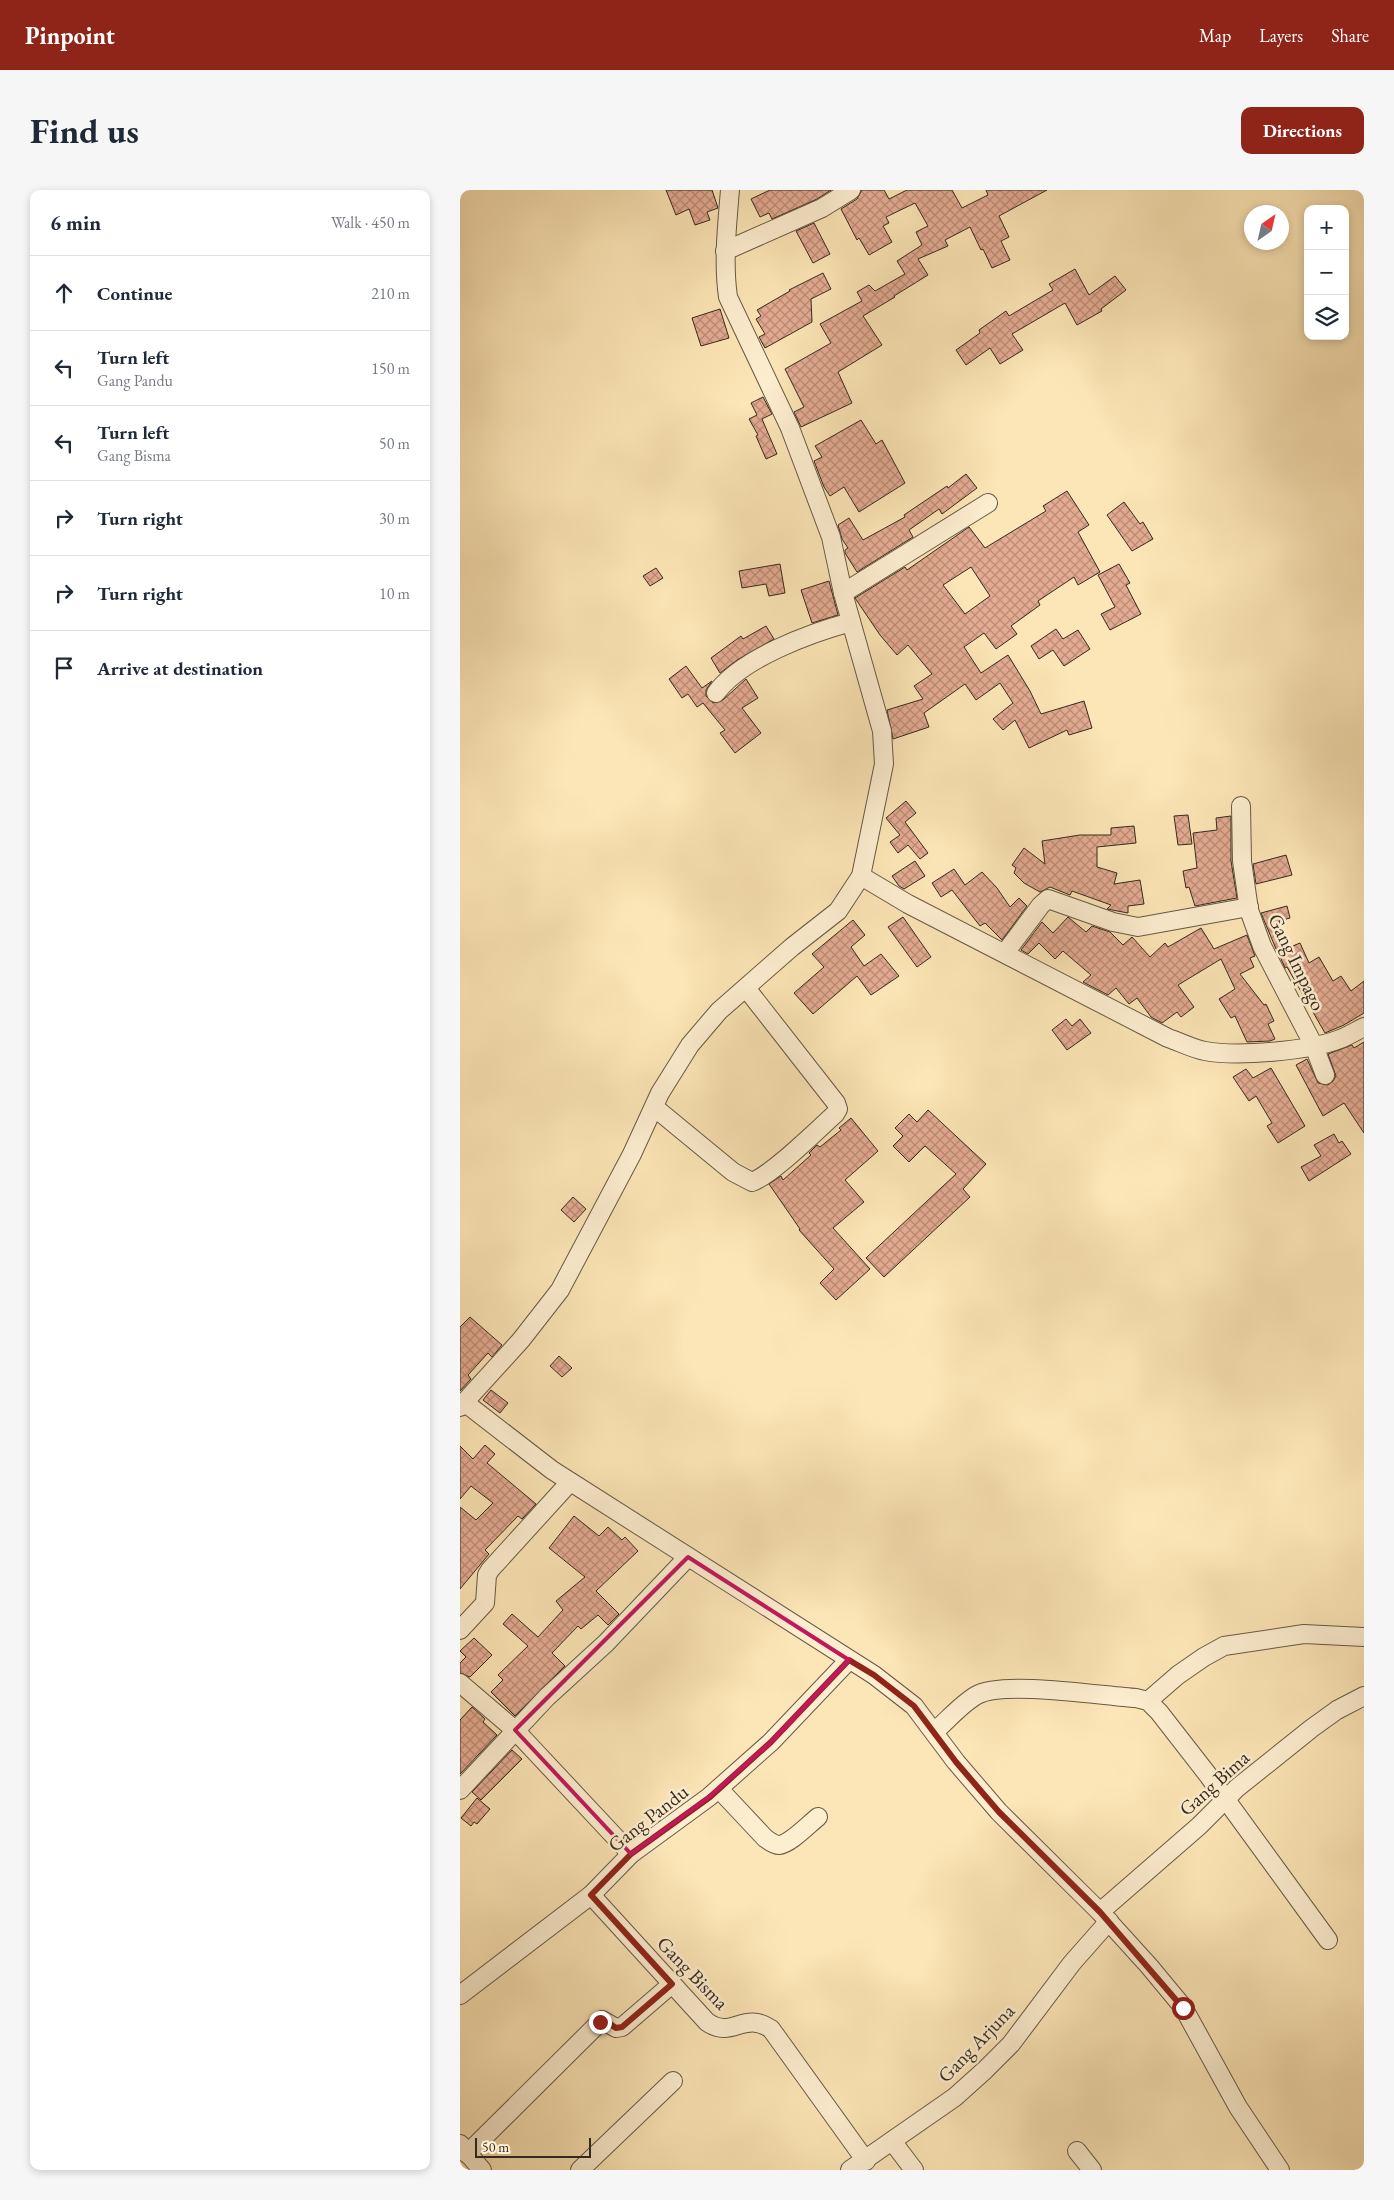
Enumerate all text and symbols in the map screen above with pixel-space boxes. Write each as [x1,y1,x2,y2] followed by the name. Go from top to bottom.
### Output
[25,20,115,51] text: Pinpoint
[1199,24,1231,47] text: Map
[1259,24,1303,47] text: Layers
[1331,24,1369,47] text: Share
[1241,107,1364,154] button: Directions
[30,108,139,153] text: Find us
[1244,205,1289,250] north arrow
[1304,205,1349,340] map controls
[1304,205,1349,250] button: +
[50,209,101,236] text: 6 min
[331,212,410,233] text: Walk · 450 m
[1304,250,1349,295] button: −
[50,279,78,307] icon: ahead
[97,281,172,306] text: Continue
[371,283,410,304] text: 210 m
[1304,295,1349,340] button: layers
[97,345,169,370] text: Turn left
[50,354,78,382] icon: left
[371,358,410,379] text: 150 m
[97,370,173,391] text: Gang Pandu
[97,420,169,445] text: Turn left
[50,429,78,457] icon: left
[379,433,410,454] text: 50 m
[97,445,171,466] text: Gang Bisma
[50,504,78,532] icon: right
[97,506,183,531] text: Turn right
[379,508,410,529] text: 30 m
[50,579,78,607] icon: right
[97,581,183,606] text: Turn right
[379,583,410,604] text: 10 m
[50,654,78,682] icon: arrive
[97,656,263,681] text: Arrive at destination
[1262,909,1332,1015] street label: Gang Impago
[1173,1745,1255,1821] street label: Gang Bima
[603,1778,694,1858] street label: Gang Pandu
[652,1931,734,2015] street label: Gang Bisma
[1172,1997,1195,2020] route start
[932,1998,1020,2088] street label: Gang Arjuna
[589,2011,612,2034] route end
[475,2135,591,2158] scale bar
[482,2138,509,2156] text: 50 m

